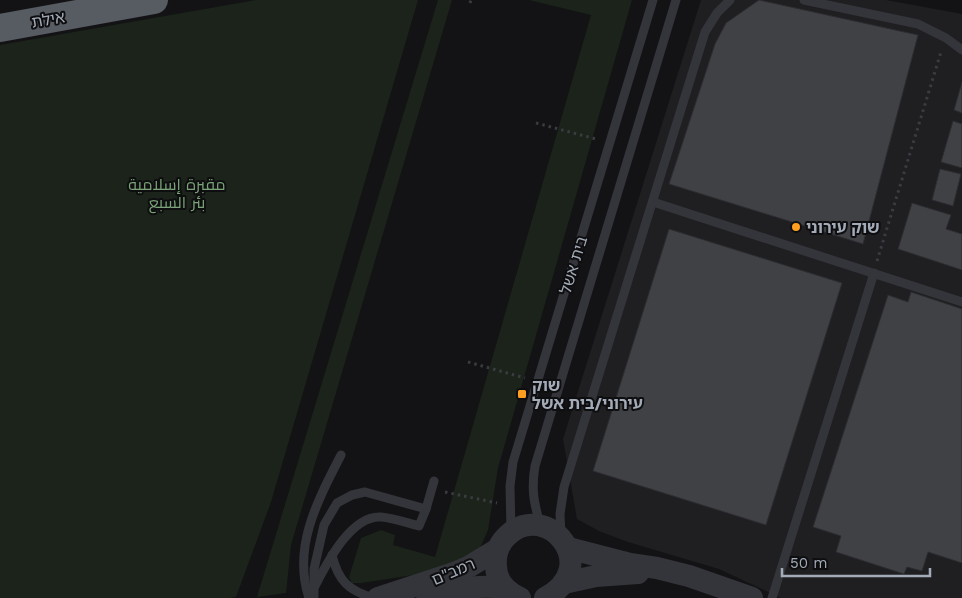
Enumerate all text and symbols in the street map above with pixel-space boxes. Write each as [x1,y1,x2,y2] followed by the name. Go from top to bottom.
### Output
[30,7,66,32] street label: אילת
[128,175,226,214] park label: مقبرة إسلامية بئر السبع
[806,218,880,237] place label: שוק עירוני
[790,221,802,233] marker: שוק עירוני
[556,234,591,297] street label: בית אשל
[532,376,643,413] place label: שוק עירוני/בית אשל
[516,388,528,400] marker: שוק עירוני/בית אשל
[782,546,930,578] scale bar
[429,554,478,589] street label: רמב"ם
[790,554,827,572] text: 50 m

